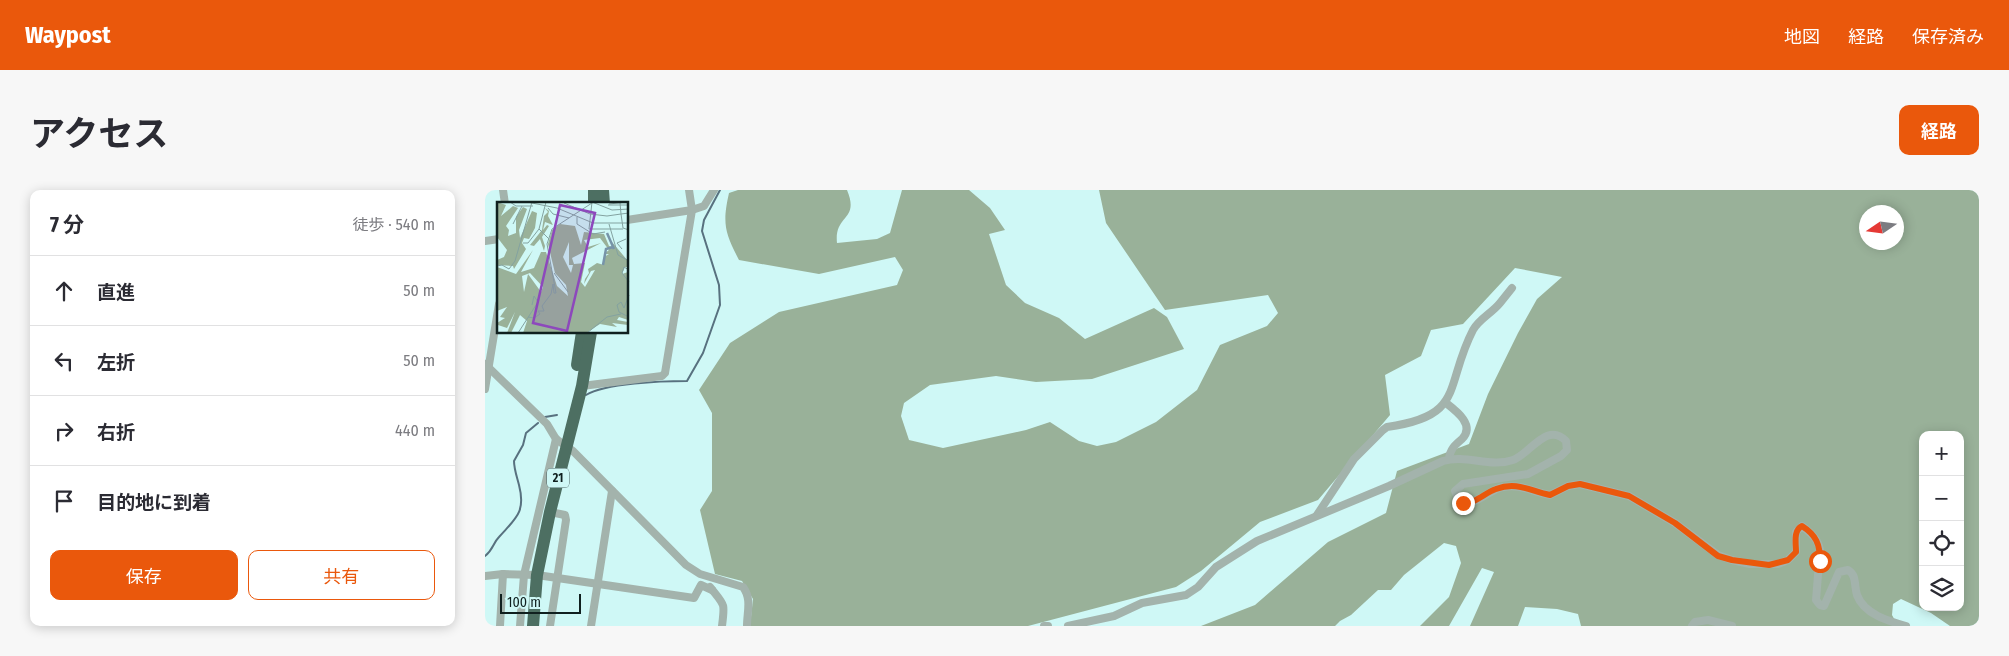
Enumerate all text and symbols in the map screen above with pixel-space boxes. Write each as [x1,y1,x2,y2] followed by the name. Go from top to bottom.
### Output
[25,21,111,49] text: Waypost
[1784,26,1820,48] text: 地図
[1848,26,1884,48] text: 経路
[1912,26,1984,48] text: 保存済み
[1899,105,1979,155] button: 経路
[30,113,168,155] text: アクセス
[497,202,629,334] inset map
[1859,205,1904,250] north arrow
[50,212,84,238] text: 7 分
[353,215,435,234] text: 徒歩 · 540 m
[50,277,78,305] icon: ahead
[97,281,135,304] text: 直進
[403,281,435,300] text: 50 m
[50,347,78,375] icon: left
[97,351,135,374] text: 左折
[403,351,435,370] text: 50 m
[50,417,78,445] icon: right
[97,421,135,444] text: 右折
[395,421,435,440] text: 440 m
[1919,431,1964,611] map controls
[1919,431,1964,476] button: +
[547,468,569,488] road number: 21
[1919,476,1964,521] button: −
[50,487,78,515] icon: arrive
[97,491,211,514] text: 目的地に到着
[1452,492,1475,515] route end
[1919,521,1964,566] button: locate
[50,550,238,600] button: 保存
[248,550,435,600] button: 共有
[1809,550,1832,573] route start
[1919,566,1964,611] button: layers
[500,591,581,614] scale bar
[507,594,541,611] text: 100 m

